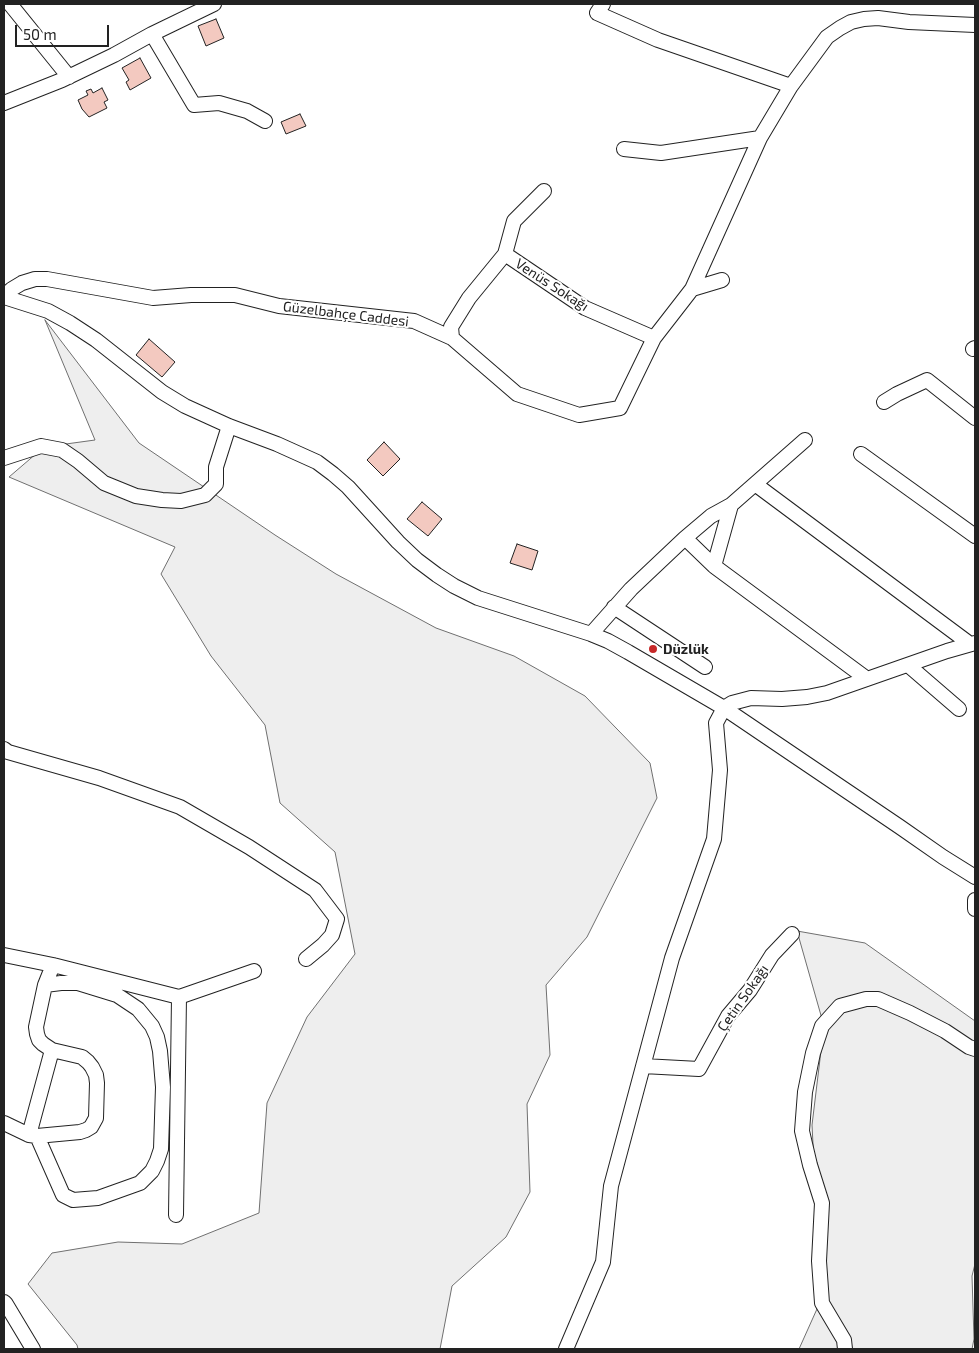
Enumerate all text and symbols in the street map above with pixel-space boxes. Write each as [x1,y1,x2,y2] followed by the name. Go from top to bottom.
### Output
[18,15,111,47] scale bar
[23,25,57,43] text: 50 m
[512,255,592,315] street label: Venüs Sokağı
[282,298,410,330] street label: Güzelbahçe Caddesi
[663,641,709,657] place label: Düzlük
[647,643,659,655] marker: Düzlük
[714,961,772,1035] street label: Çetin Sokağı

